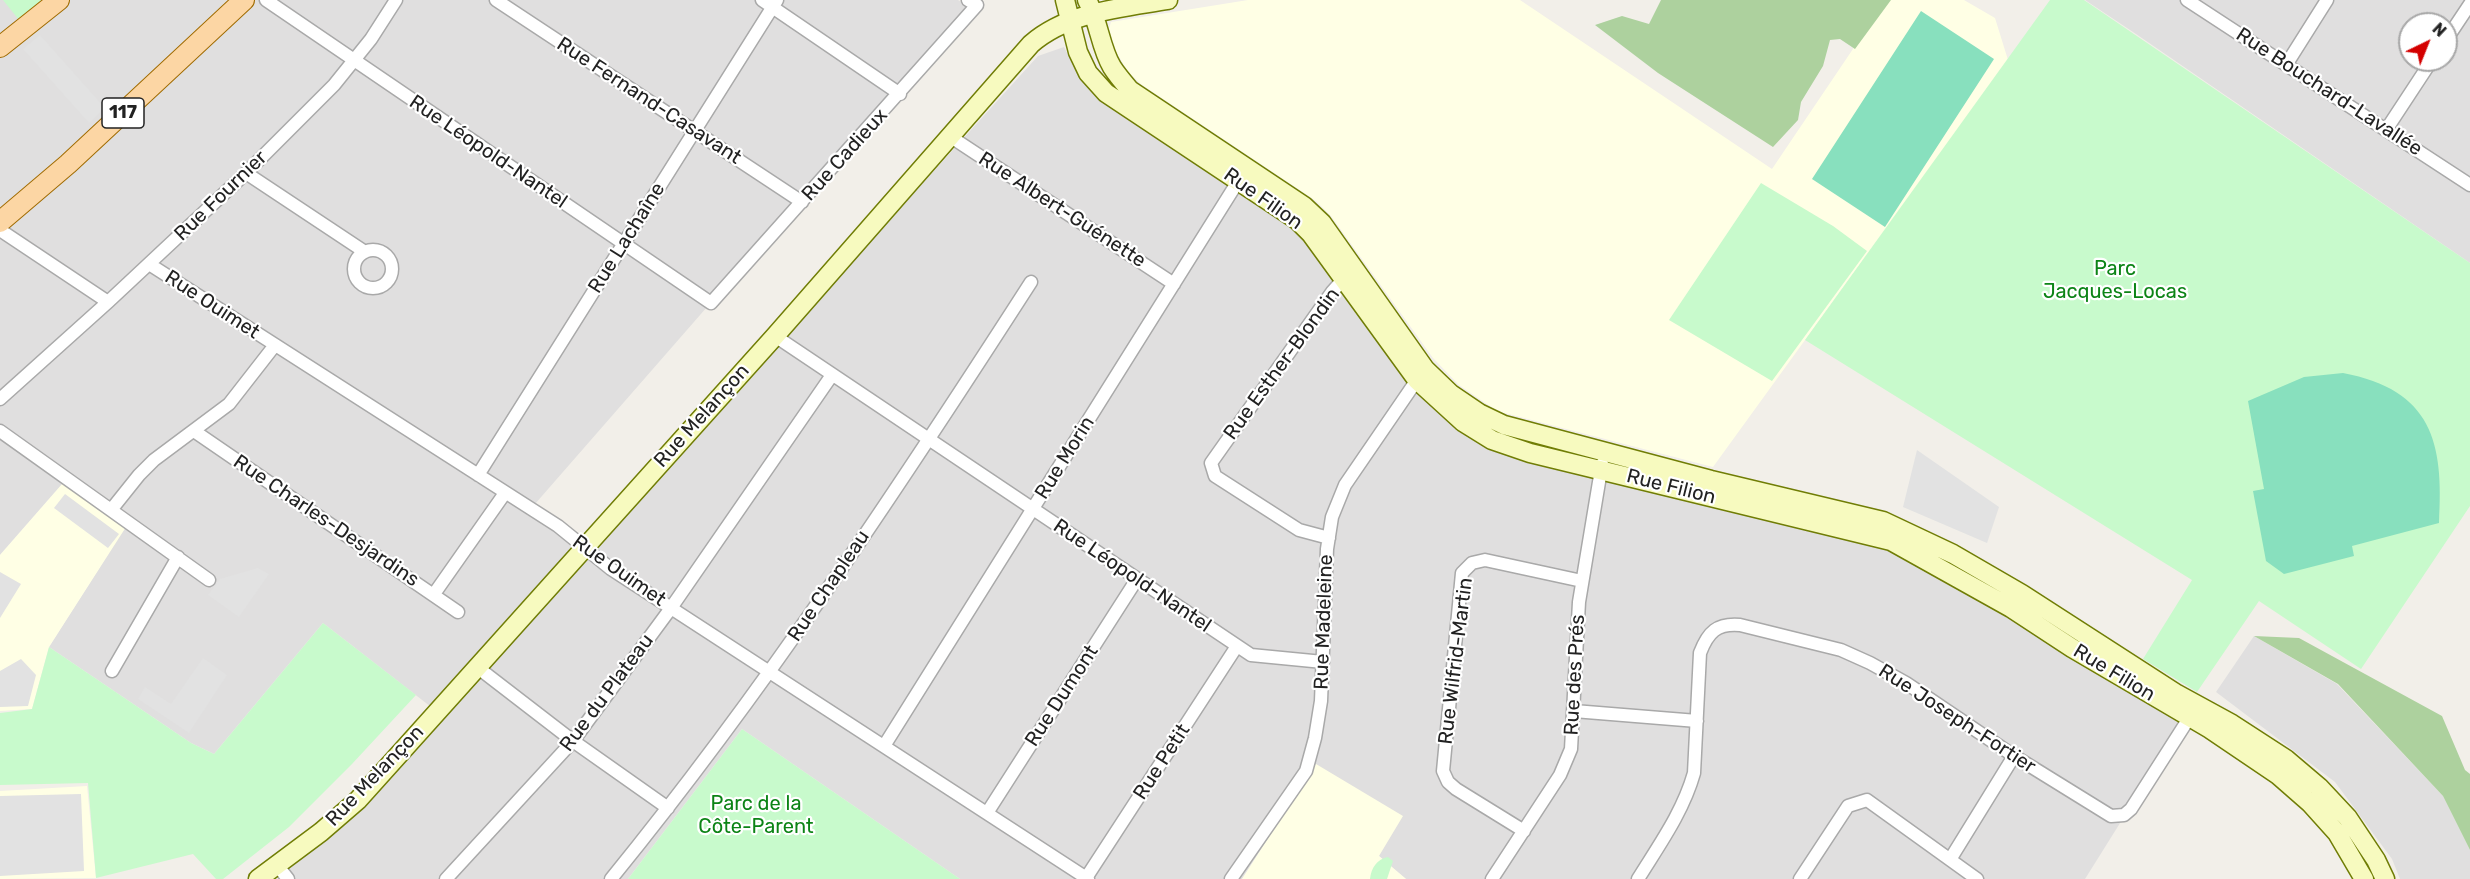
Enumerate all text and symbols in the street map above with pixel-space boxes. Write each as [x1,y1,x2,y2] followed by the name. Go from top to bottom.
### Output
[2398,12,2458,72] north arrow
[2429,19,2450,41] text: N
[2231,23,2427,161] street label: Rue Bouchard-Lavallée
[552,32,746,170] street label: Rue Fernand-Casavant
[404,90,572,214] street label: Rue Léopold-Nantel
[102,98,144,128] road number: 117
[797,104,893,206] street label: Rue Cadieux
[170,146,272,246] street label: Rue Fournier
[974,147,1150,273] street label: Rue Albert-Guénette
[1219,163,1307,235] street label: Rue Filion
[583,178,671,298] street label: Rue Lachaîne
[2043,257,2187,304] park label: Parc Jacques-Locas
[160,265,264,345] street label: Rue Ouimet
[1219,283,1345,445] street label: Rue Esther-Blondin
[649,359,755,473] street label: Rue Melançon
[1030,412,1100,504] street label: Rue Morin
[229,450,423,592] street label: Rue Charles-Desjardins
[1624,464,1718,510] street label: Rue Filion
[1048,514,1216,638] street label: Rue Léopold-Nantel
[783,526,875,646] street label: Rue Chapleau
[568,530,670,612] street label: Rue Ouimet
[1310,554,1338,690] street label: Rue Madeleine
[1434,576,1478,746] street label: Rue Wilfrid-Martin
[1560,614,1590,736] street label: Rue des Prés
[555,630,659,756] street label: Rue du Plateau
[2069,639,2159,707] street label: Rue Filion
[1020,641,1104,751] street label: Rue Dumont
[1874,659,2040,779] street label: Rue Joseph-Fortier
[1129,720,1195,804] street label: Rue Petit
[321,721,429,831] street label: Rue Melançon
[698,792,814,839] park label: Parc de la Côte-Parent

